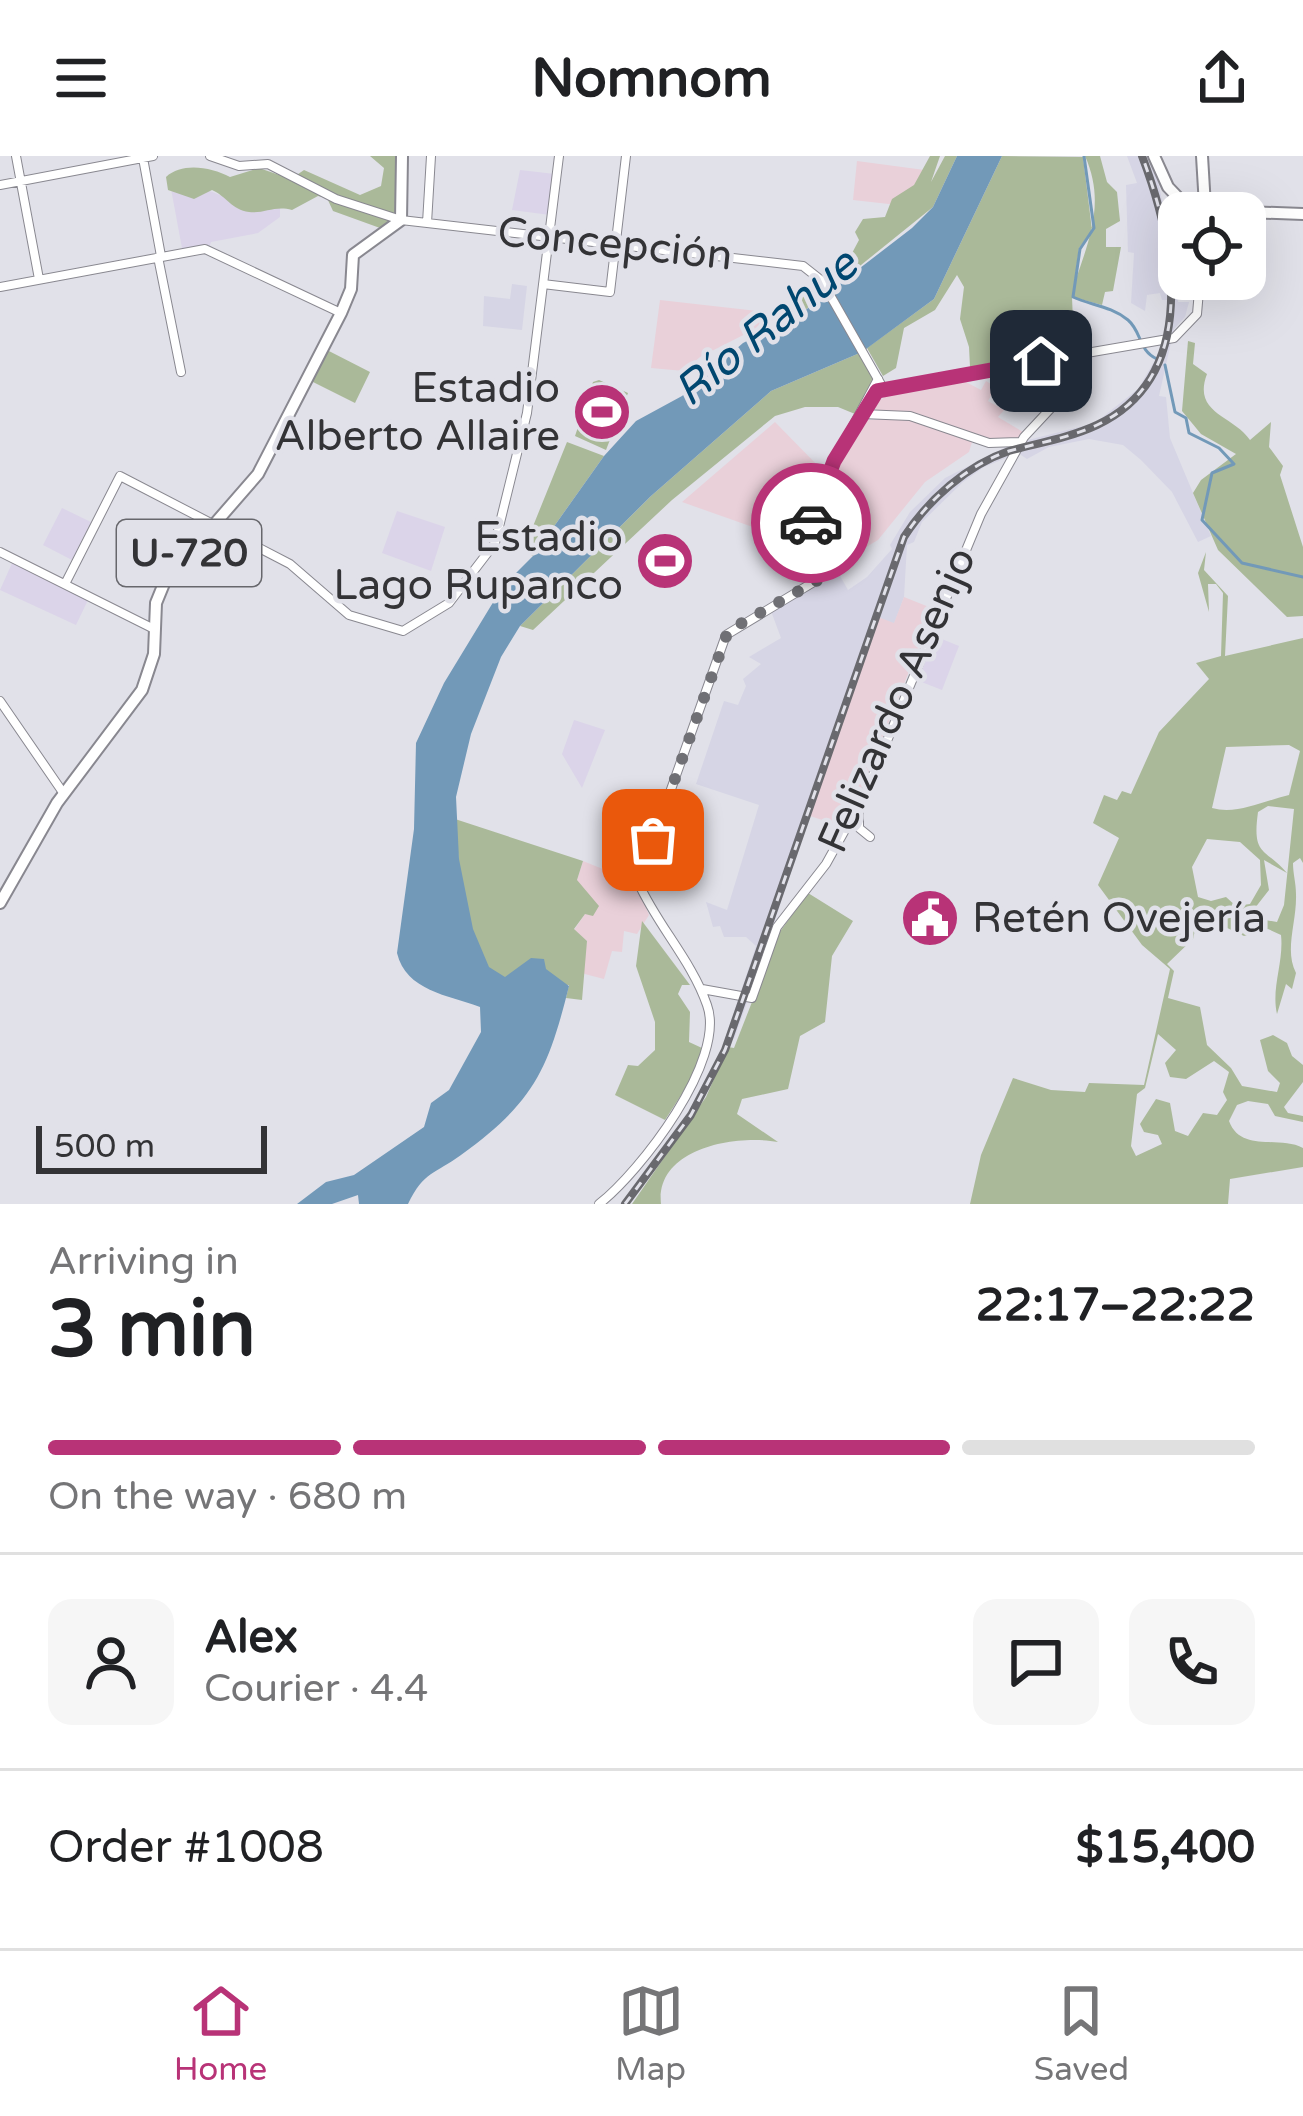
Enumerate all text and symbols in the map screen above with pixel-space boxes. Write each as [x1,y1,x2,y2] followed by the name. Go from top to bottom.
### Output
[48,45,114,111] icon: menu
[1189,45,1255,111] icon: share
[531,46,772,111] text: Nomnom
[1158,192,1266,300] map controls
[1158,192,1266,300] button: locate
[495,206,735,282] street label: Concepción
[664,236,870,418] water label: Río Rahue
[990,310,1092,412] pin
[1008,328,1074,394] icon: home
[275,363,560,462] place label: Estadio Alberto Allaire
[571,381,633,443] sports icon: Estadio Alberto Allaire
[751,463,871,583] courier
[778,490,844,556] icon: car
[333,512,623,611] place label: Estadio Lago Rupanco
[117,520,261,586] road number: U-720
[634,530,696,592] sports icon: Estadio Lago Rupanco
[807,540,987,860] street label: Felizardo Asenjo
[602,789,704,891] pin
[620,807,686,873] icon: bag
[899,887,961,949] public building icon: Retén Ovejería
[972,893,1266,944] place label: Retén Ovejería
[36,1120,267,1173] scale bar
[54,1127,155,1166] text: 500 m
[48,1238,239,1285] text: Arriving in
[976,1279,1255,1333] text: 22:17–22:22
[48,1283,256,1377] text: 3 min
[48,1473,407,1520] text: On the way · 680 m
[48,1599,174,1725] button: person
[973,1599,1099,1725] button: chat
[1129,1599,1255,1725] button: phone
[204,1611,298,1665] text: Alex
[204,1665,428,1712] text: Courier · 4.4
[48,1821,324,1875] text: Order #1008
[1076,1821,1255,1875] text: $15,400
[174,1978,267,2089] tab: Home
[615,1978,686,2089] tab: Map
[1034,1978,1129,2089] tab: Saved

